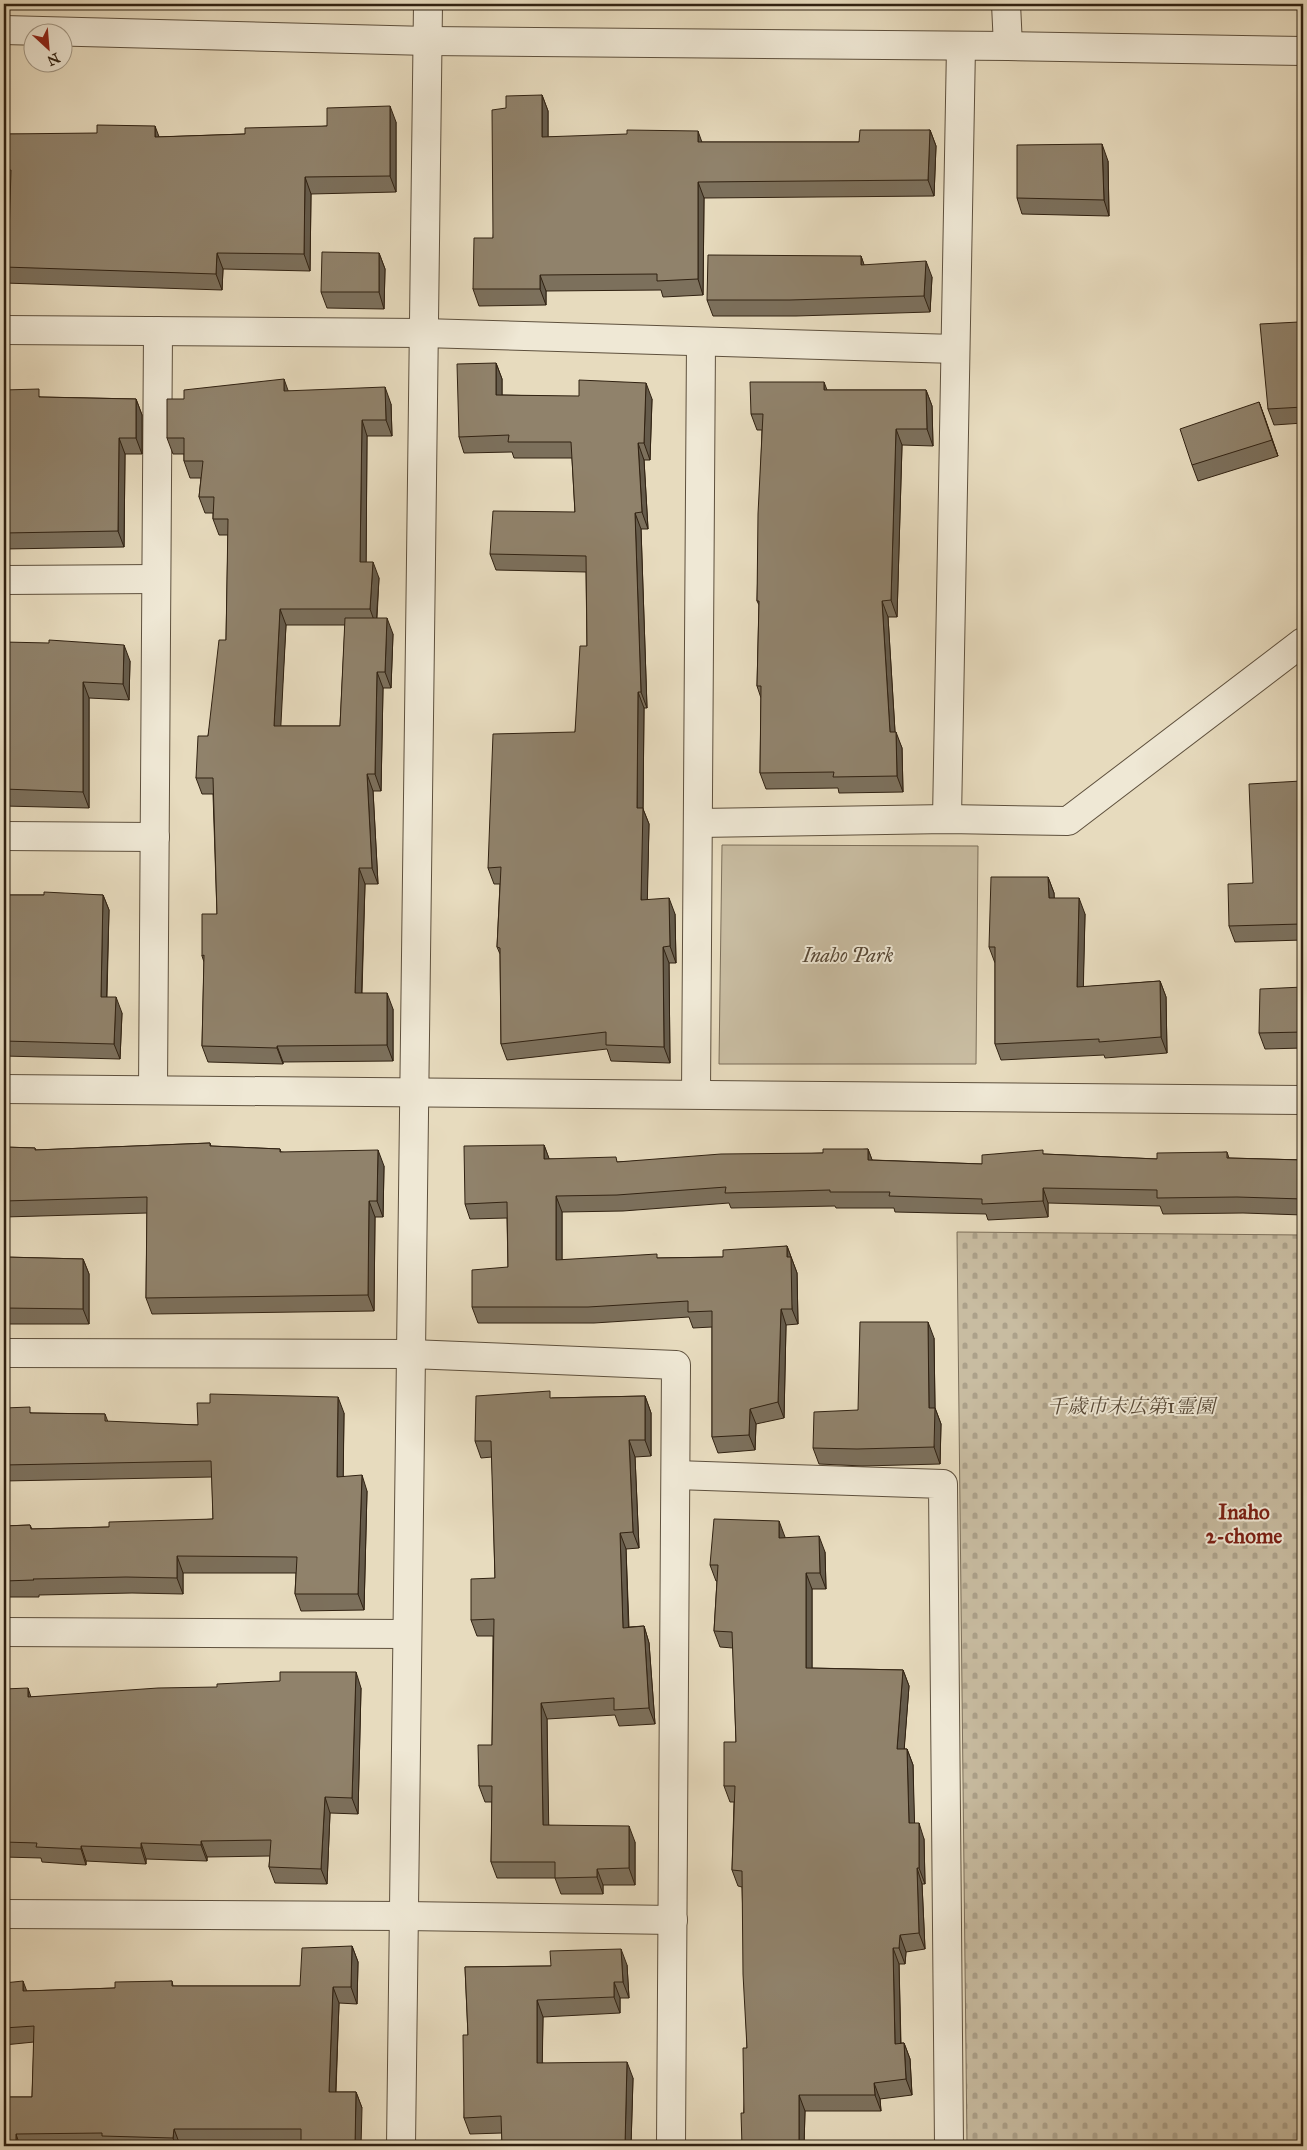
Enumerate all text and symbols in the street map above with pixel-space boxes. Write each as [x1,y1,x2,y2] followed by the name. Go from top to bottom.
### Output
[22,22,72,72] north arrow
[44,49,63,70] text: N
[802,943,893,967] park label: Inaho Park
[1047,1394,1218,1418] park label: 千歳市末広第1霊園
[1206,1499,1282,1549] district label: Inaho 2-chome

